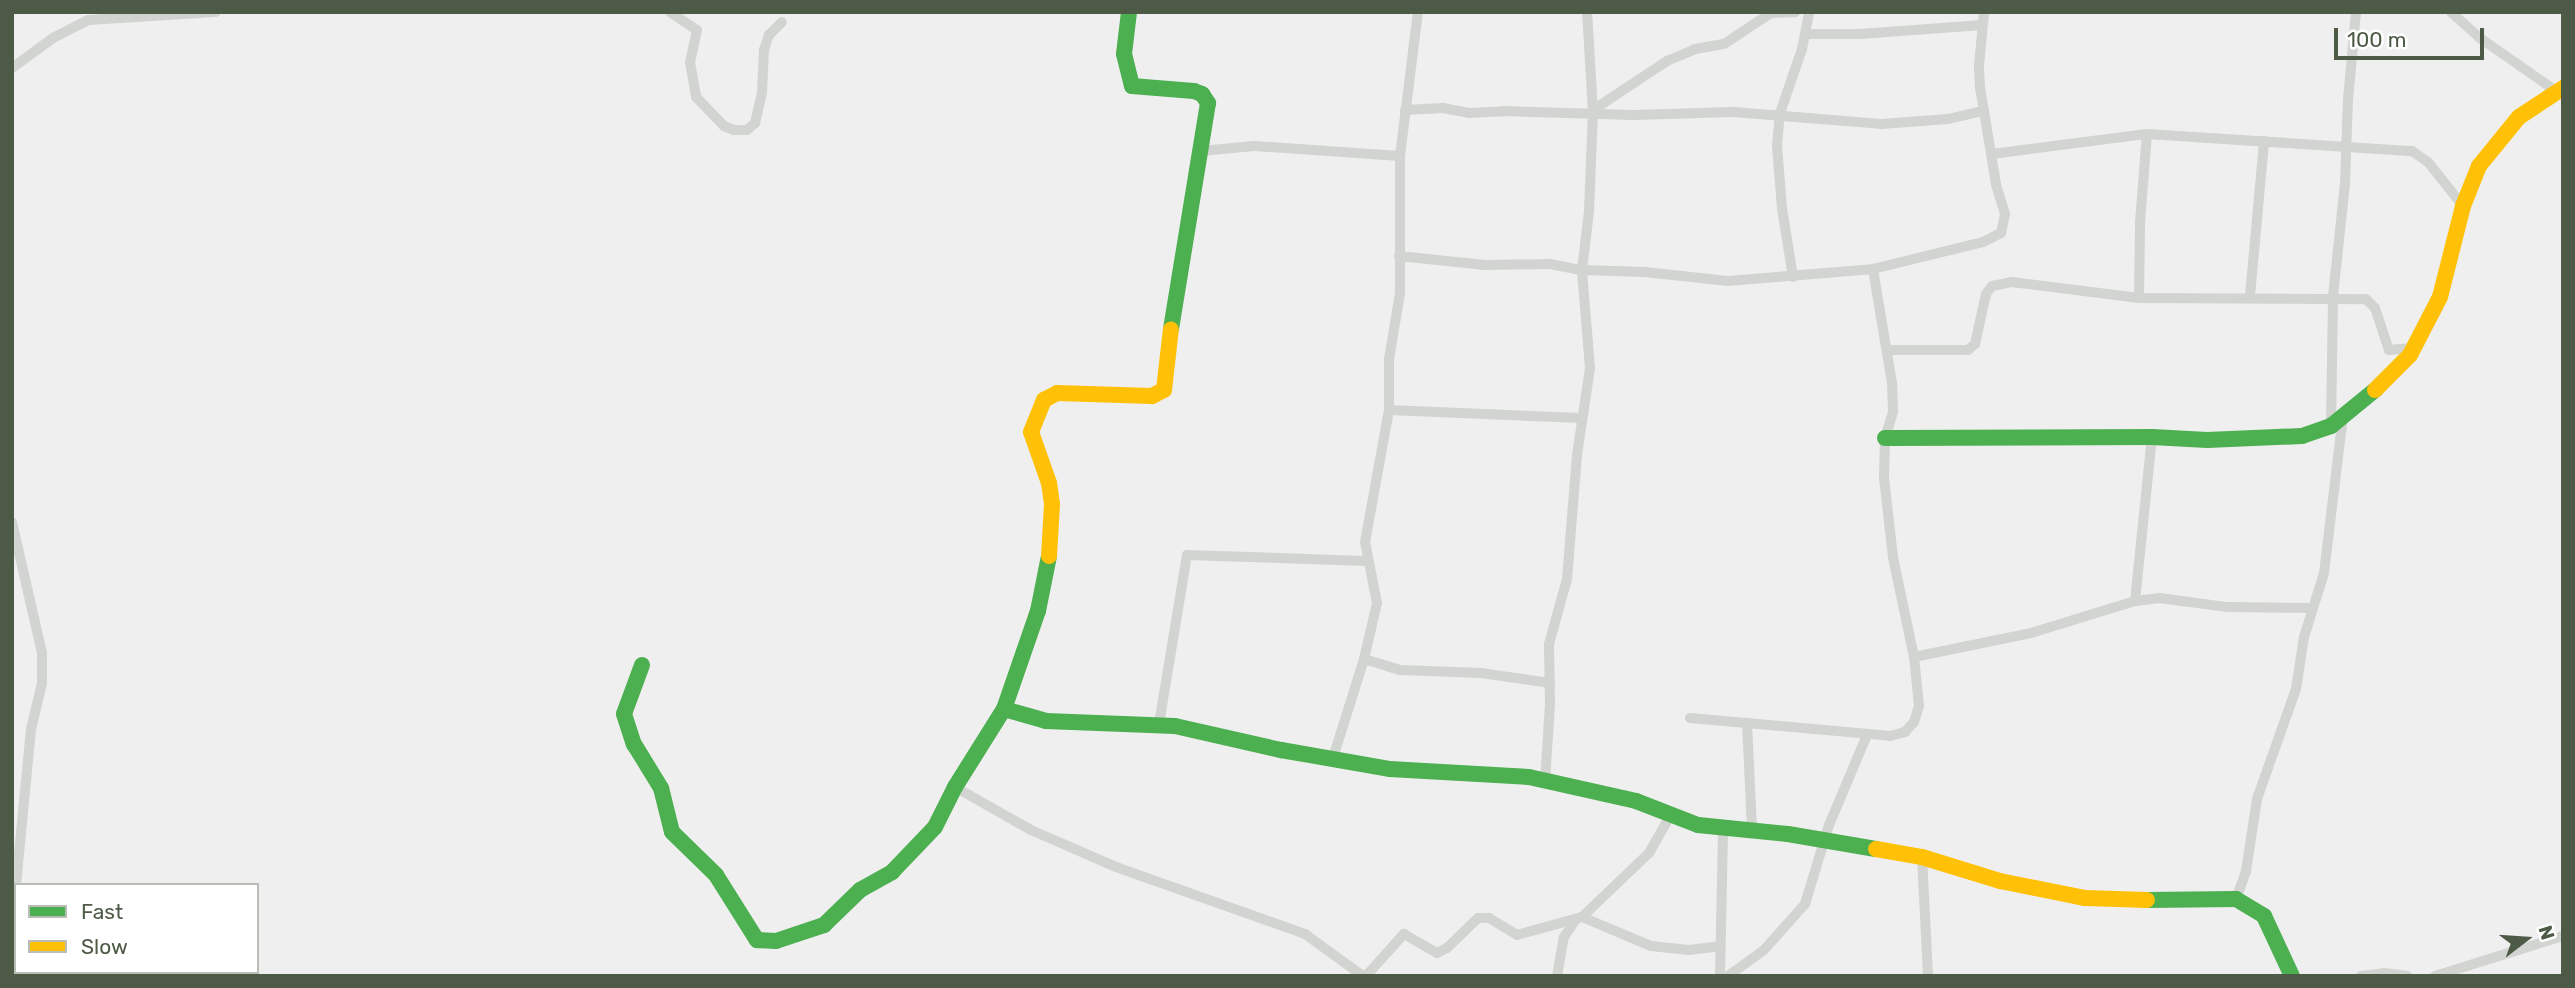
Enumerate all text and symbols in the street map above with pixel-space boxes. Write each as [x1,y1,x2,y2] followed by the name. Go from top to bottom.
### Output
[2337,14,2488,58] scale bar
[2347,27,2406,52] text: 100 m
[14,883,259,974] legend
[81,899,123,924] text: Fast
[2491,904,2561,974] north arrow
[2534,923,2560,943] text: N
[81,934,128,959] text: Slow

